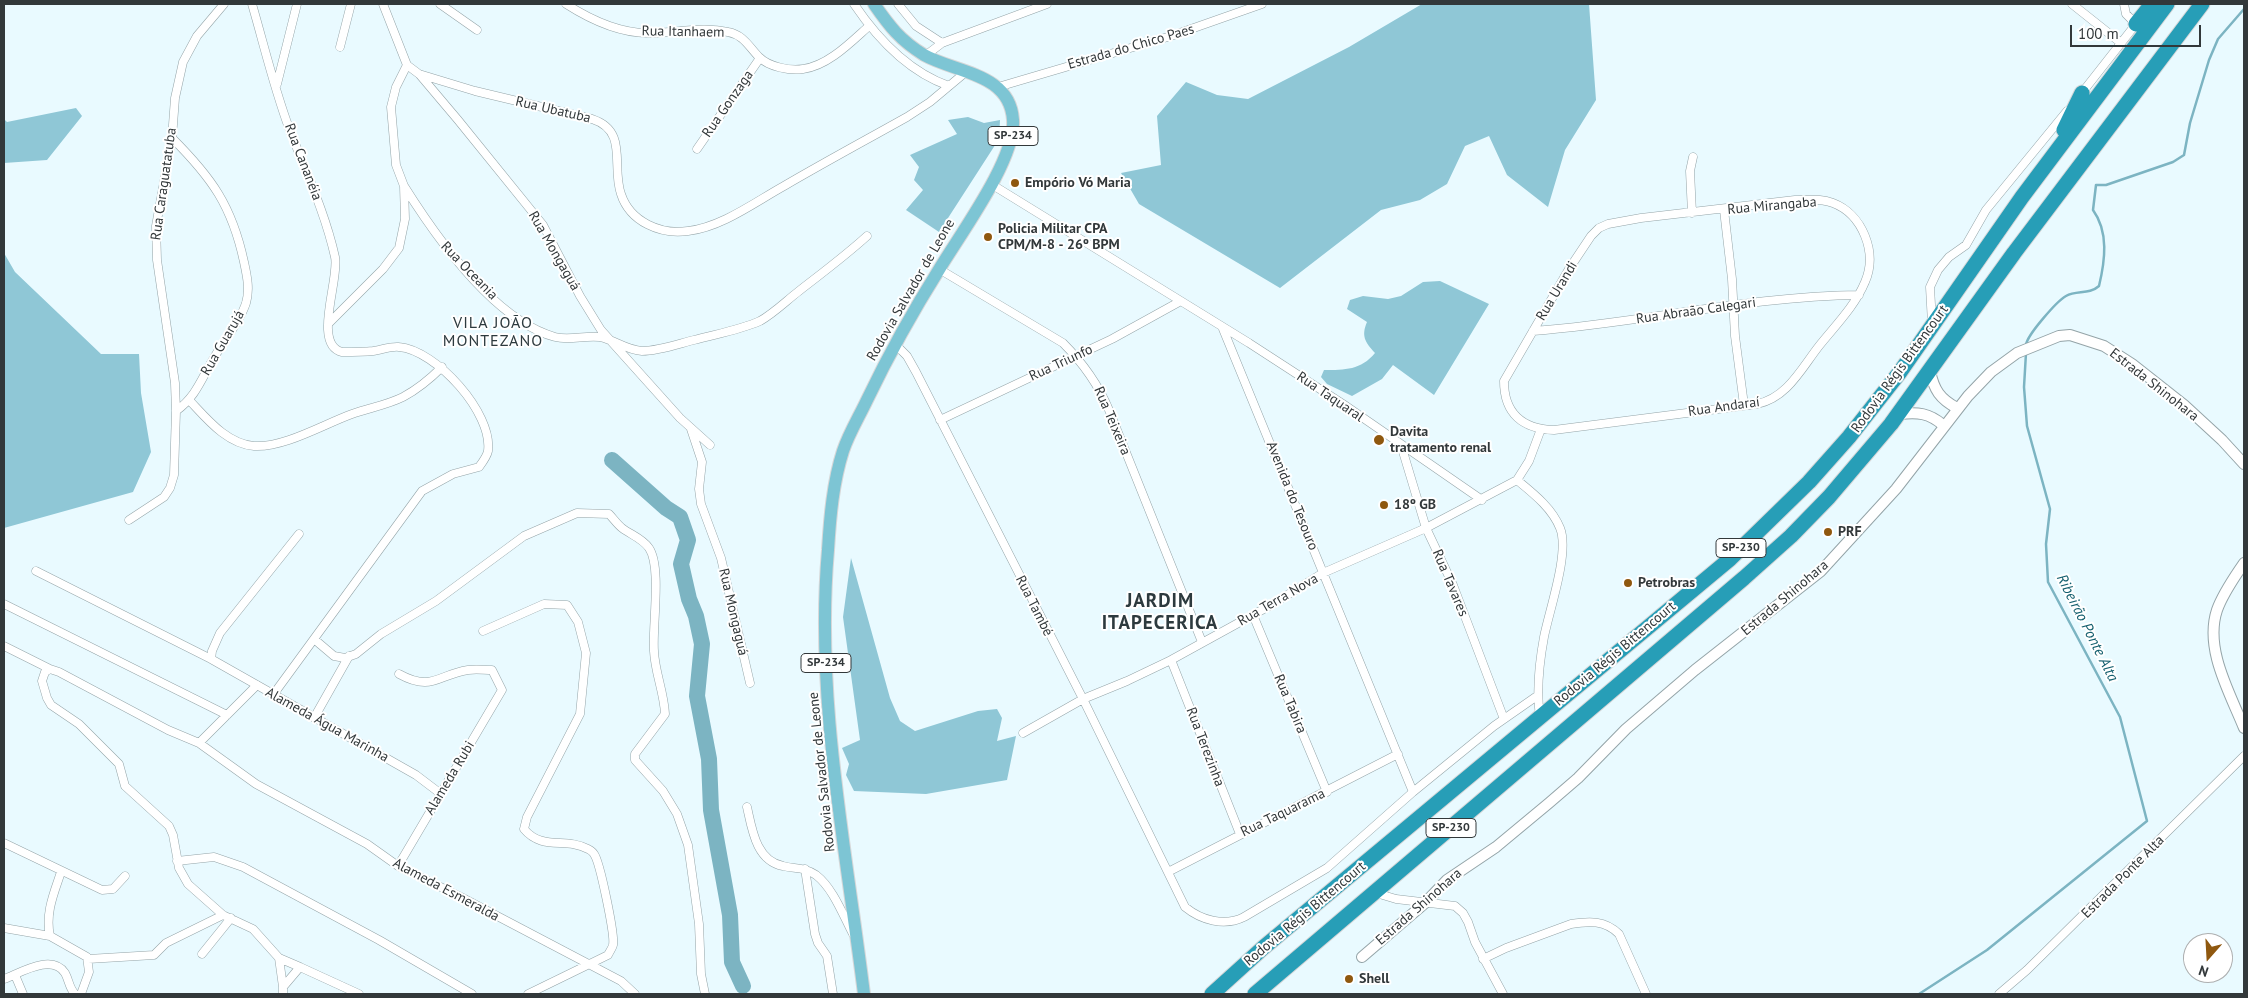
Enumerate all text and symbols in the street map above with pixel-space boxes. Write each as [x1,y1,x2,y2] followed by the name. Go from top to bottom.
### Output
[2073,15,2204,47] scale bar
[1066,21,1196,73] street label: Estrada do Chico Paes
[641,23,725,41] street label: Rua Itanhaem
[2078,24,2119,43] text: 100 m
[699,67,757,141] street label: Rua Gonzaga
[514,93,592,127] street label: Rua Ubatuba
[281,121,325,203] street label: Rua Cananéia
[988,126,1038,146] road number: SP-234
[148,127,180,241] street label: Rua Caraguatatuba
[1025,175,1131,191] place label: Empório Vó Maria
[1009,177,1021,189] marker: Empório Vó Maria
[1727,194,1817,218] street label: Rua Mirangaba
[524,208,584,294] street label: Rua Mongaguá
[863,216,959,364] street label: Rodovia Salvador de Leone
[998,221,1120,253] place label: Policia Militar CPA CPM/M-8 - 26º BPM
[982,231,994,243] marker: Policia Militar CPA CPM/M-8 - 26º BPM
[437,238,501,304] street label: Rua Oceania
[1533,258,1581,324] street label: Rua Urandi
[1635,294,1757,328] street label: Rua Abraão Calegari
[1848,302,1952,436] street label: Rodovia Régis Bittencourt
[198,307,248,379] street label: Rua Guarujá
[442,313,544,351] district label: VILA JOÃO MONTEZANO
[1027,341,1095,385] street label: Rua Triunfo
[2106,345,2202,425] street label: Estrada Shinohara
[1293,368,1367,426] street label: Rua Taquaral
[1090,384,1134,458] street label: Rua Teixeira
[1687,394,1761,420] street label: Rua Andaraí
[1390,424,1491,457] place label: Davita tratamento renal
[1372,433,1386,447] marker: Davita tratamento renal
[1262,439,1322,553] street label: Avenida do Tesouro
[1394,497,1436,513] place label: 18º GB
[1378,499,1390,511] marker: 18º GB
[1838,524,1862,540] place label: PRF
[1822,526,1834,538] marker: PRF
[1716,538,1766,558] road number: SP-230
[1428,547,1472,619] street label: Rua Tavares
[1738,557,1832,639] street label: Estrada Shinohara
[715,567,751,657] street label: Rua Mongaguá
[1235,570,1321,630] street label: Rua Terra Nova
[2052,571,2122,685] water label: Ribeirão Ponte Alta
[1012,573,1056,639] street label: Rua També
[1638,575,1695,591] place label: Petrobras
[1622,577,1634,589] marker: Petrobras
[1100,591,1220,635] district label: JARDIM ITAPECERICA
[1551,598,1679,710] street label: Rodovia Régis Bittencourt
[801,654,851,672] road number: SP-234
[1270,672,1310,736] street label: Rua Tabira
[262,684,392,766] street label: Alameda Água Marinha
[805,691,839,853] street label: Rodovia Salvador de Leone
[1182,705,1228,789] street label: Rua Terezinha
[421,738,479,818] street label: Alameda Rubi
[1238,785,1328,841] street label: Rua Taquarama
[1426,818,1476,838] road number: SP-230
[2078,832,2168,922] street label: Estrada Ponte Alta
[390,855,502,925] street label: Alameda Esmeralda
[1241,858,1369,970] street label: Rodovia Régis Bittencourt
[1373,865,1465,949] street label: Estrada Shinohara
[2183,933,2233,983] north arrow
[2196,961,2211,981] text: N
[1359,971,1389,987] place label: Shell
[1343,973,1355,985] marker: Shell

